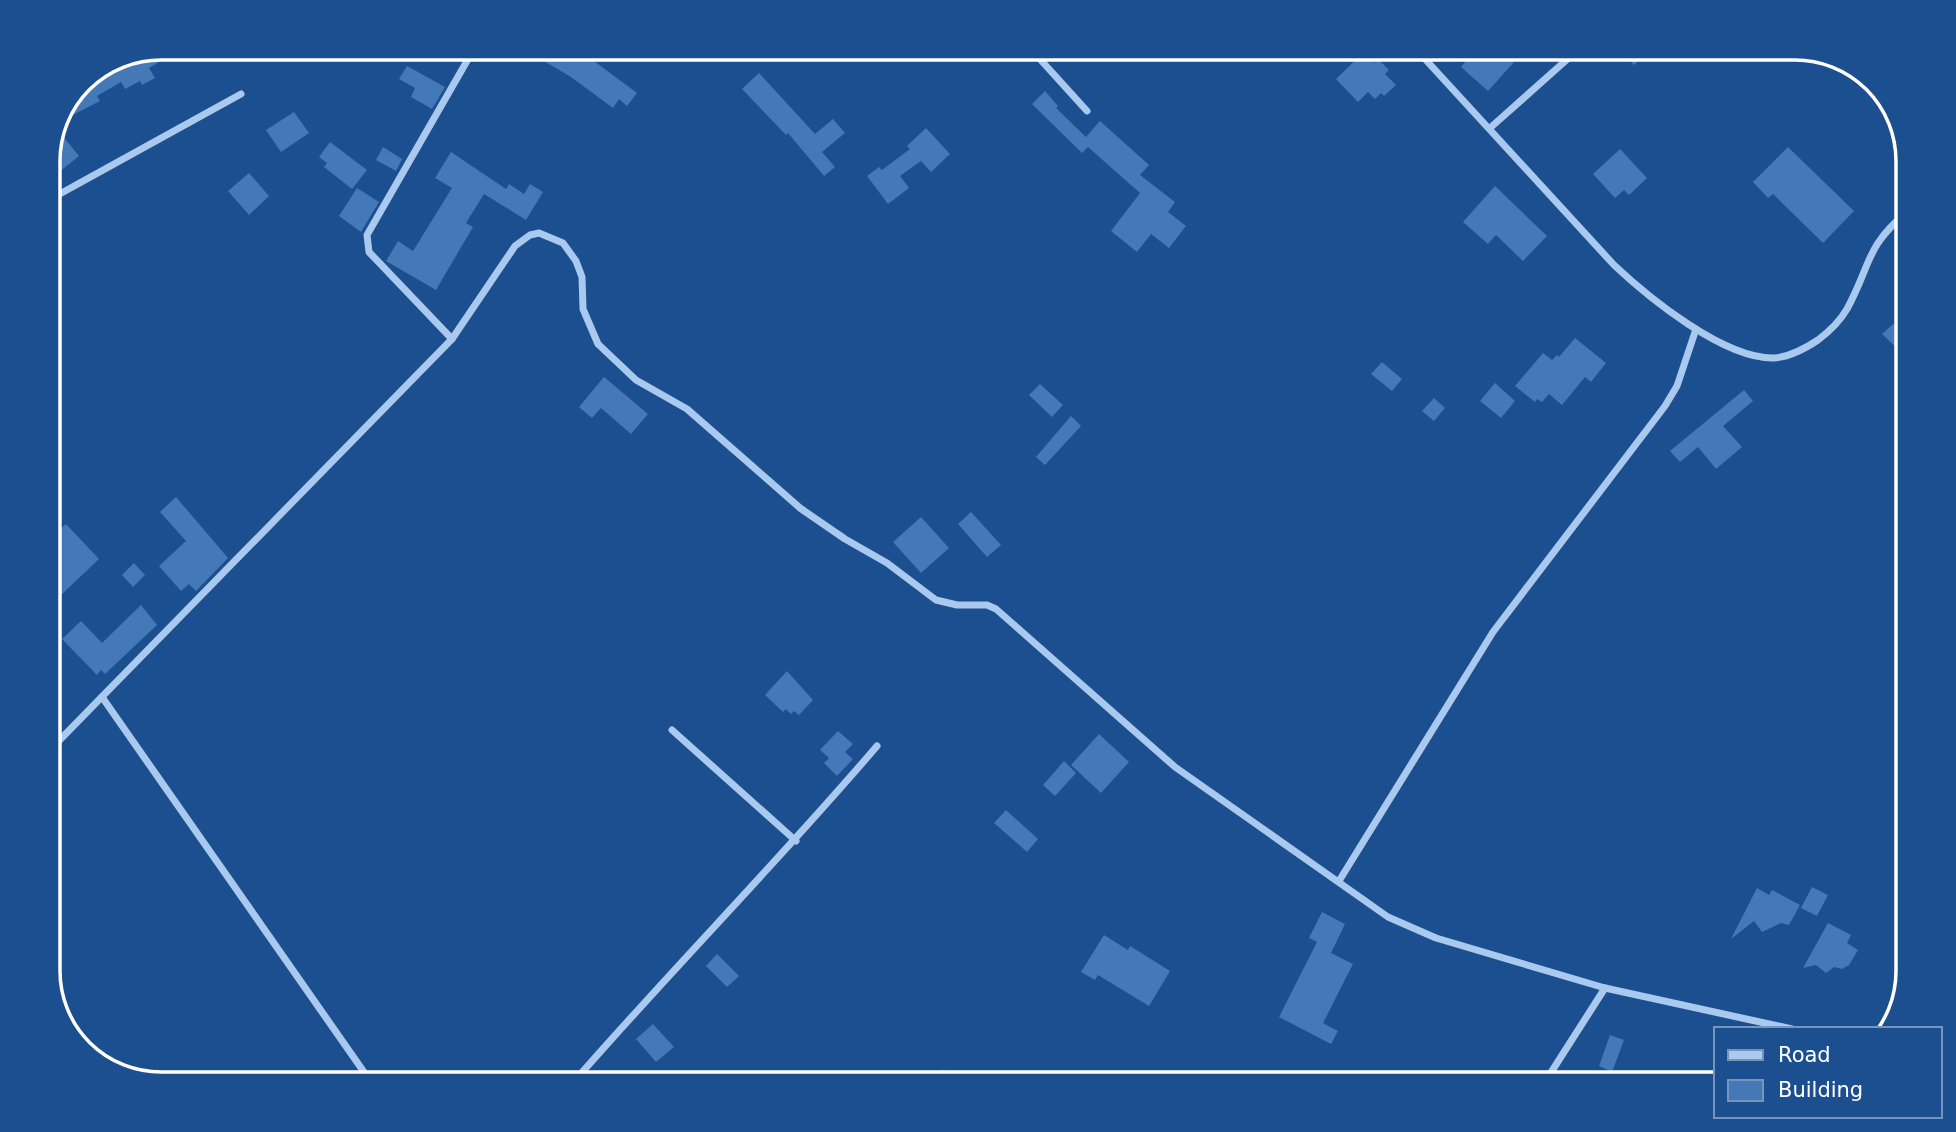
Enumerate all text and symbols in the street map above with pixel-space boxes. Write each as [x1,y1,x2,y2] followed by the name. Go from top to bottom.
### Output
[1714,1027,1942,1118] legend
[1778,1043,1831,1067] text: Road
[1778,1078,1863,1102] text: Building

